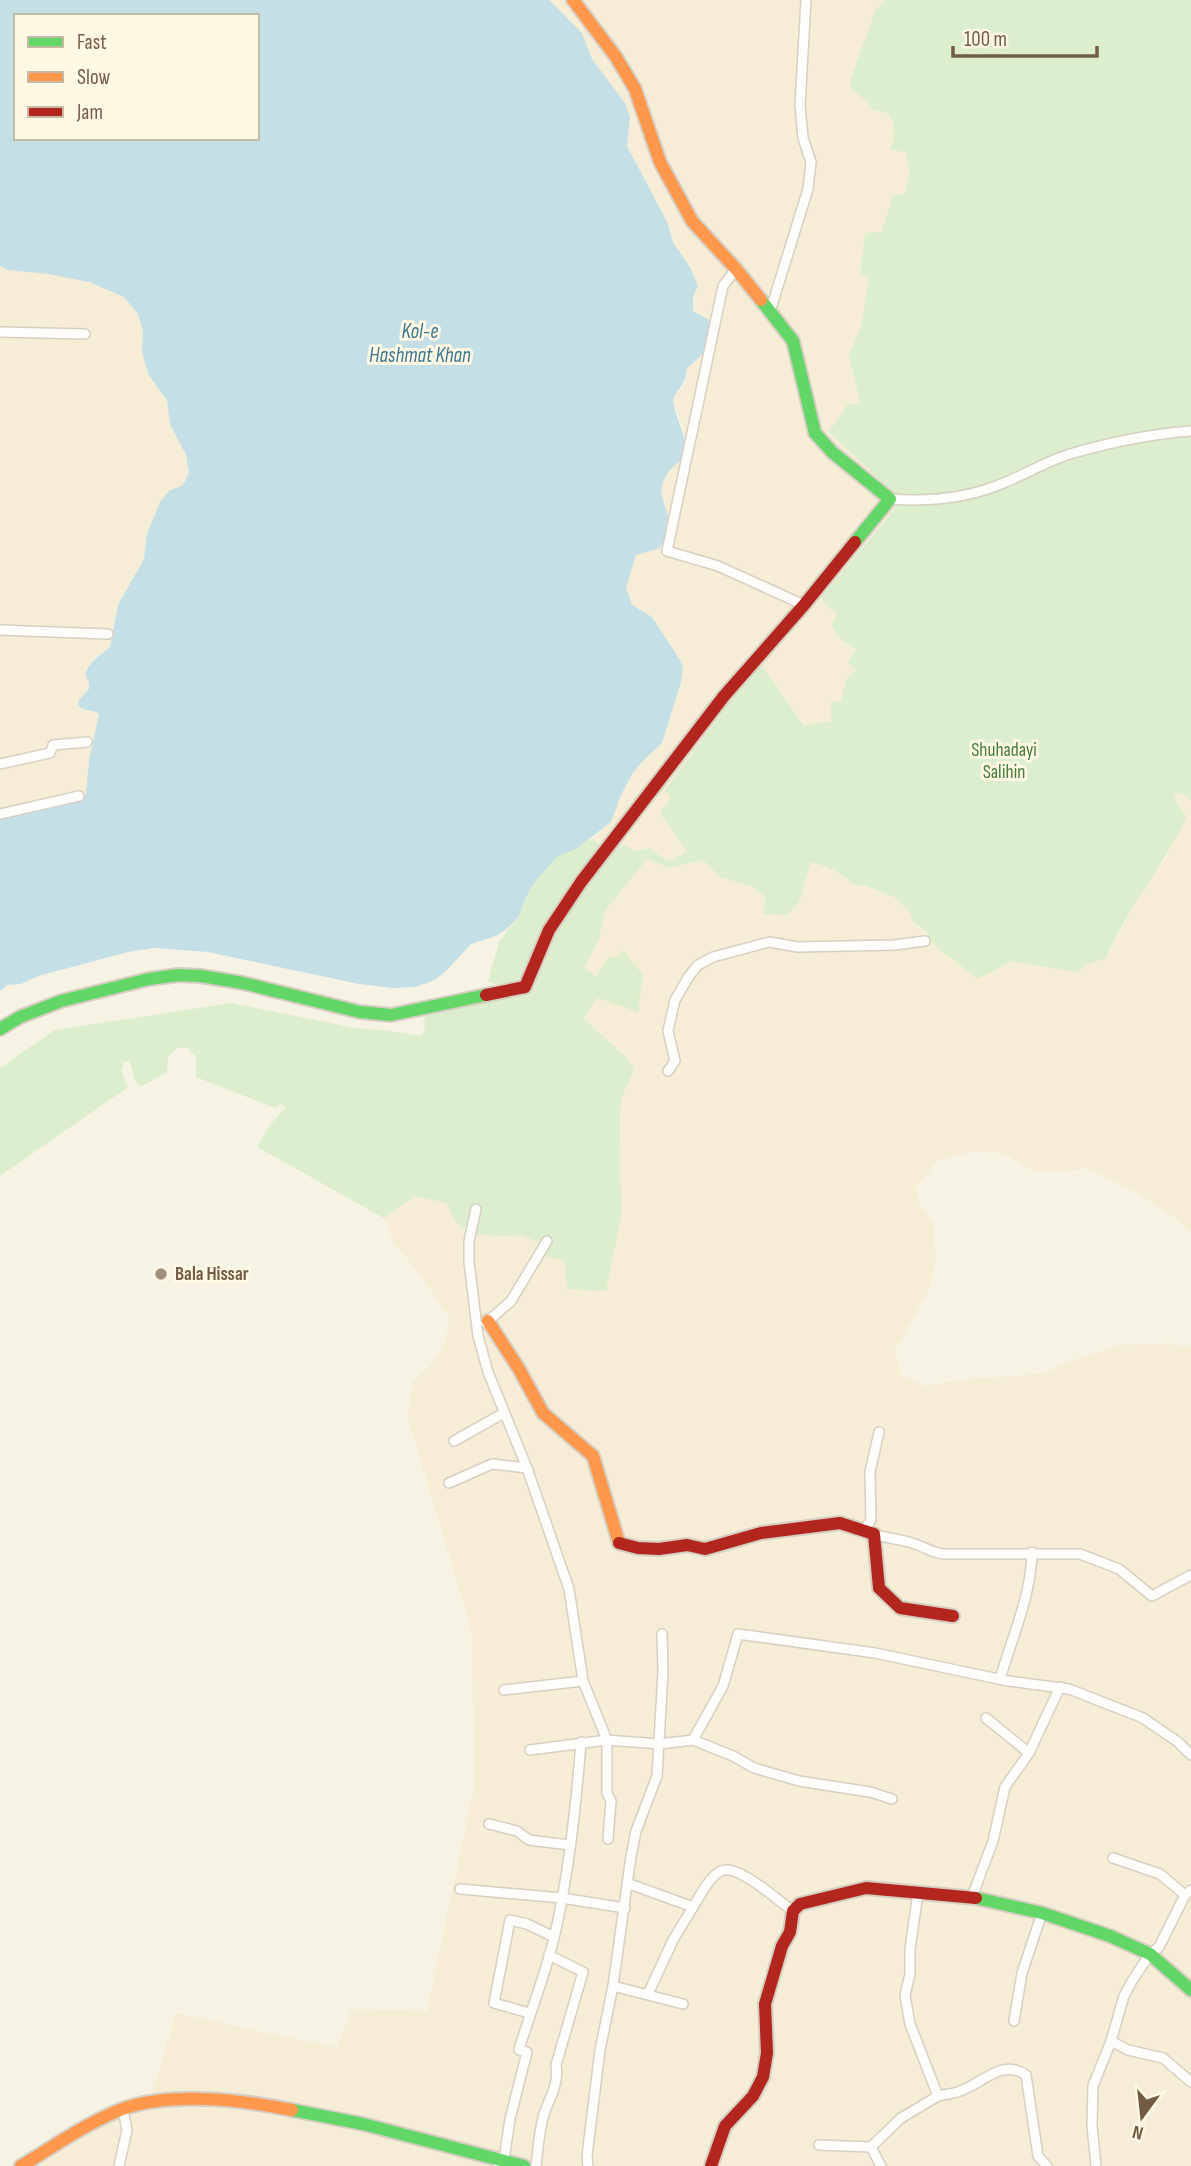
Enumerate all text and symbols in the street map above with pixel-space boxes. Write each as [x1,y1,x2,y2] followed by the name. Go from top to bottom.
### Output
[14,14,259,140] legend
[953,14,1096,58] scale bar
[964,27,1007,52] text: 100 m
[77,30,107,55] text: Fast
[77,65,111,90] text: Slow
[76,100,103,125] text: Jam
[369,319,471,368] water label: Kol-e Hashmat Khan
[971,739,1037,784] park label: Shuhadayi Salihin
[175,1263,249,1286] place label: Bala Hissar
[153,1266,169,1282] marker: Bala Hissar
[1107,2082,1177,2152] north arrow
[1130,2120,1146,2144] text: N

